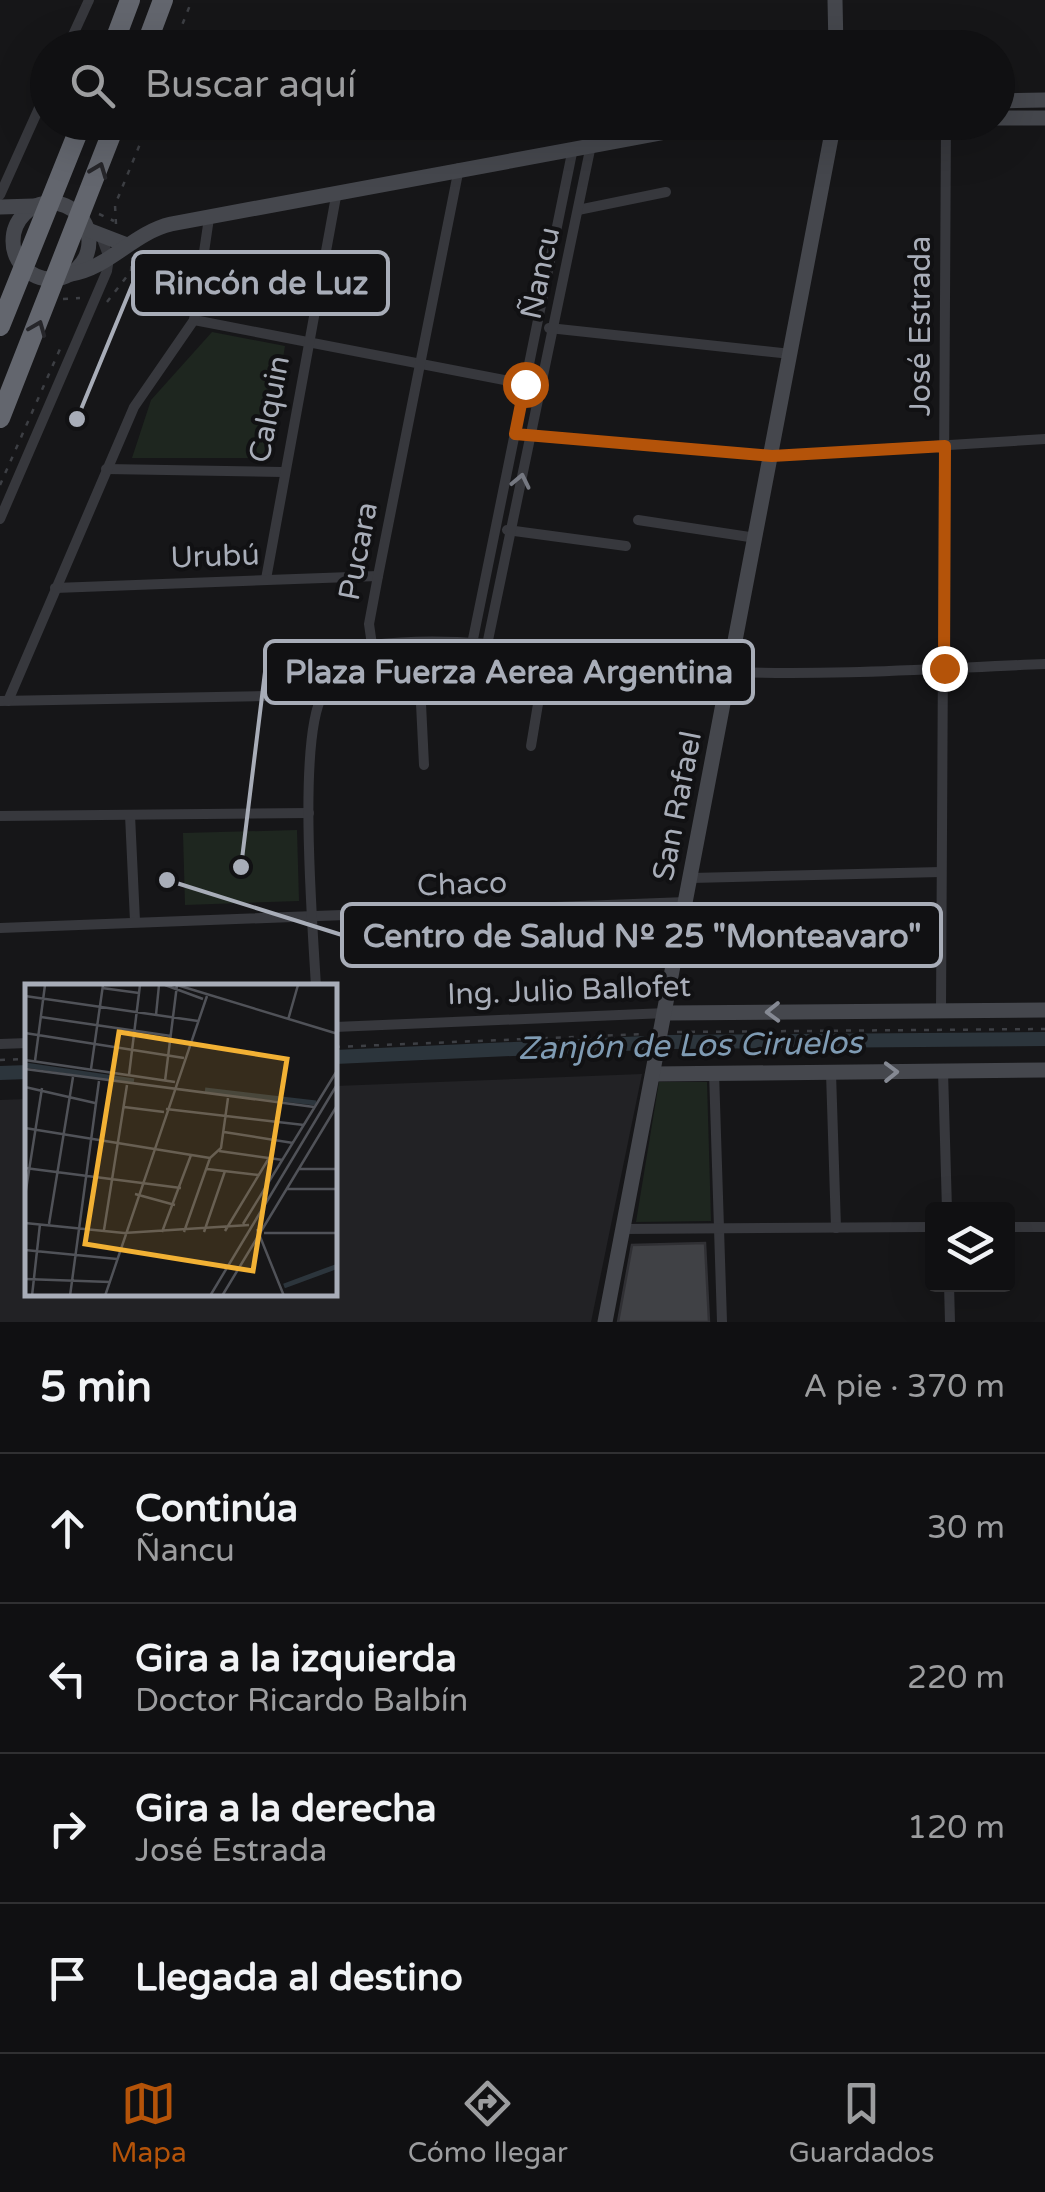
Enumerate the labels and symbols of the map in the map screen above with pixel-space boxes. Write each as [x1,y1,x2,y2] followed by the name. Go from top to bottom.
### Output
[87,162,107,179] one-way arrow
[513,224,568,323] street label: Ñancu
[902,236,939,416] street label: José Estrada
[133,252,388,314] callout: Rincón de Luz
[154,265,369,303] text: Rincón de Luz
[26,320,46,338] one-way arrow
[241,352,298,466] street label: Calquin
[503,362,549,408] route start
[510,473,531,490] one-way arrow
[331,499,386,603] street label: Pucara
[170,536,260,577] street label: Urubú
[265,641,753,703] callout: Plaza Fuerza Aerea Argentina
[922,646,968,692] route end
[285,654,733,692] text: Plaza Fuerza Aerea Argentina
[645,728,710,884] street label: San Rafael
[416,864,508,905] street label: Chaco
[342,904,941,966] callout: Centro de Salud Nº 25 "Monteavaro"
[363,918,921,956] text: Centro de Salud Nº 25 "Monteavaro"
[446,968,692,1013] street label: Ing. Julio Ballofet
[25,984,338,1297] inset map
[764,1001,780,1023] one-way arrow
[518,1024,865,1068] water label: Zanjón de Los Ciruelos
[884,1062,900,1083] one-way arrow

